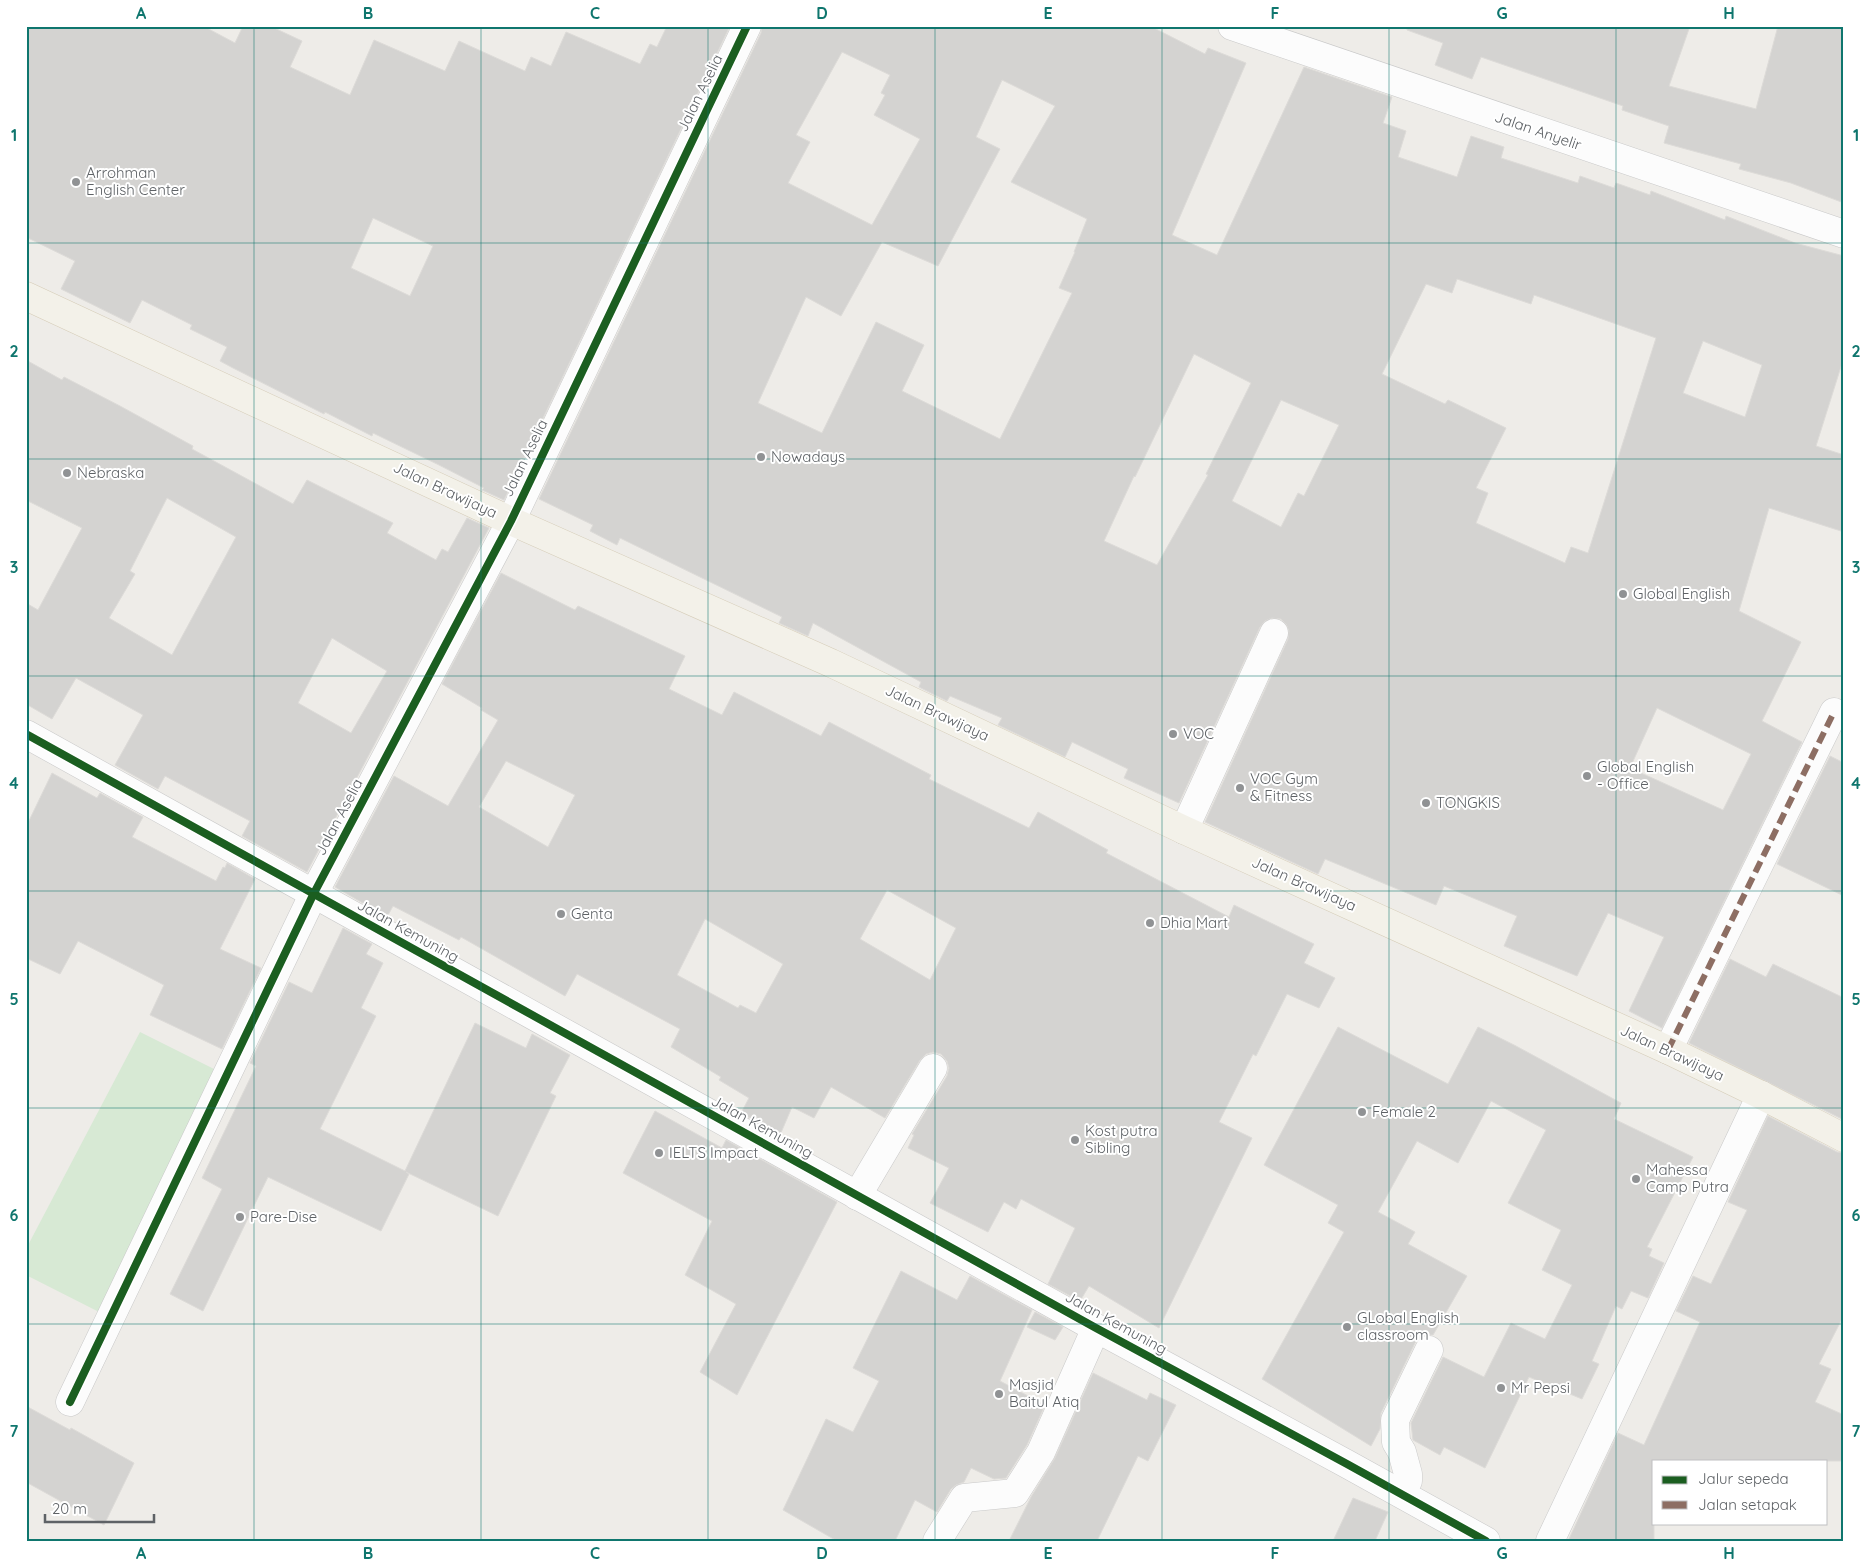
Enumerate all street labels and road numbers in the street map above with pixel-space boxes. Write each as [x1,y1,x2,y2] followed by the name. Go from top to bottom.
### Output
[673,51,726,135] street label: Jalan Aselia
[1492,107,1584,154] street label: Jalan Anyelir
[498,416,551,500] street label: Jalan Aselia
[390,457,500,522] street label: Jalan Brawijaya
[882,680,992,745] street label: Jalan Brawijaya
[310,775,367,858] street label: Jalan Aselia
[1249,852,1359,915] street label: Jalan Brawijaya
[354,895,462,966] street label: Jalan Kemuning
[1617,1020,1727,1085] street label: Jalan Brawijaya
[708,1091,816,1162] street label: Jalan Kemuning
[1062,1287,1170,1358] street label: Jalan Kemuning

